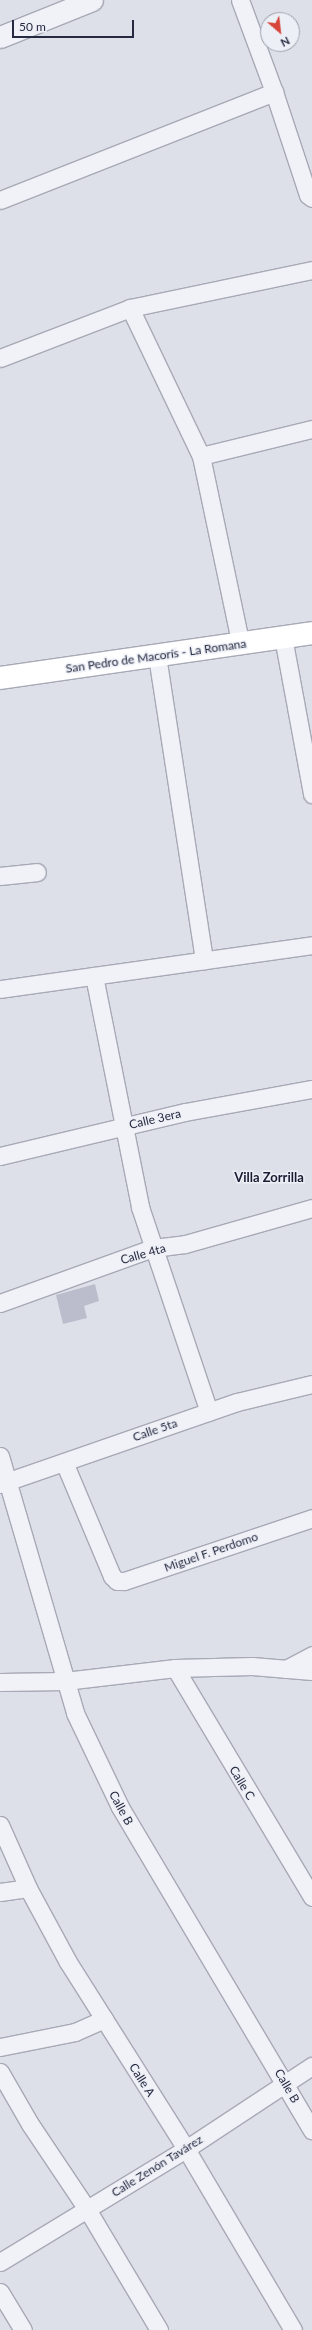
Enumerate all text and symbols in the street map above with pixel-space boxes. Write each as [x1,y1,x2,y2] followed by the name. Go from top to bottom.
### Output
[14,12,136,38] scale bar
[260,12,300,52] north arrow
[19,19,46,34] text: 50 m
[279,34,292,50] text: N
[65,636,247,676] street label: San Pedro de Macorís - La Romana
[128,1106,182,1132] street label: Calle 3era
[234,1169,304,1185] district label: Villa Zorrilla
[119,1241,167,1267] street label: Calle 4ta
[131,1416,179,1444] street label: Calle 5ta
[162,1529,260,1575] street label: Miguel F. Perdomo
[226,1763,258,1803] street label: Calle C
[106,1788,136,1828] street label: Calle B
[126,2060,158,2100] street label: Calle A
[272,2066,302,2106] street label: Calle B
[109,2132,205,2200] street label: Calle Zenón Tavárez

